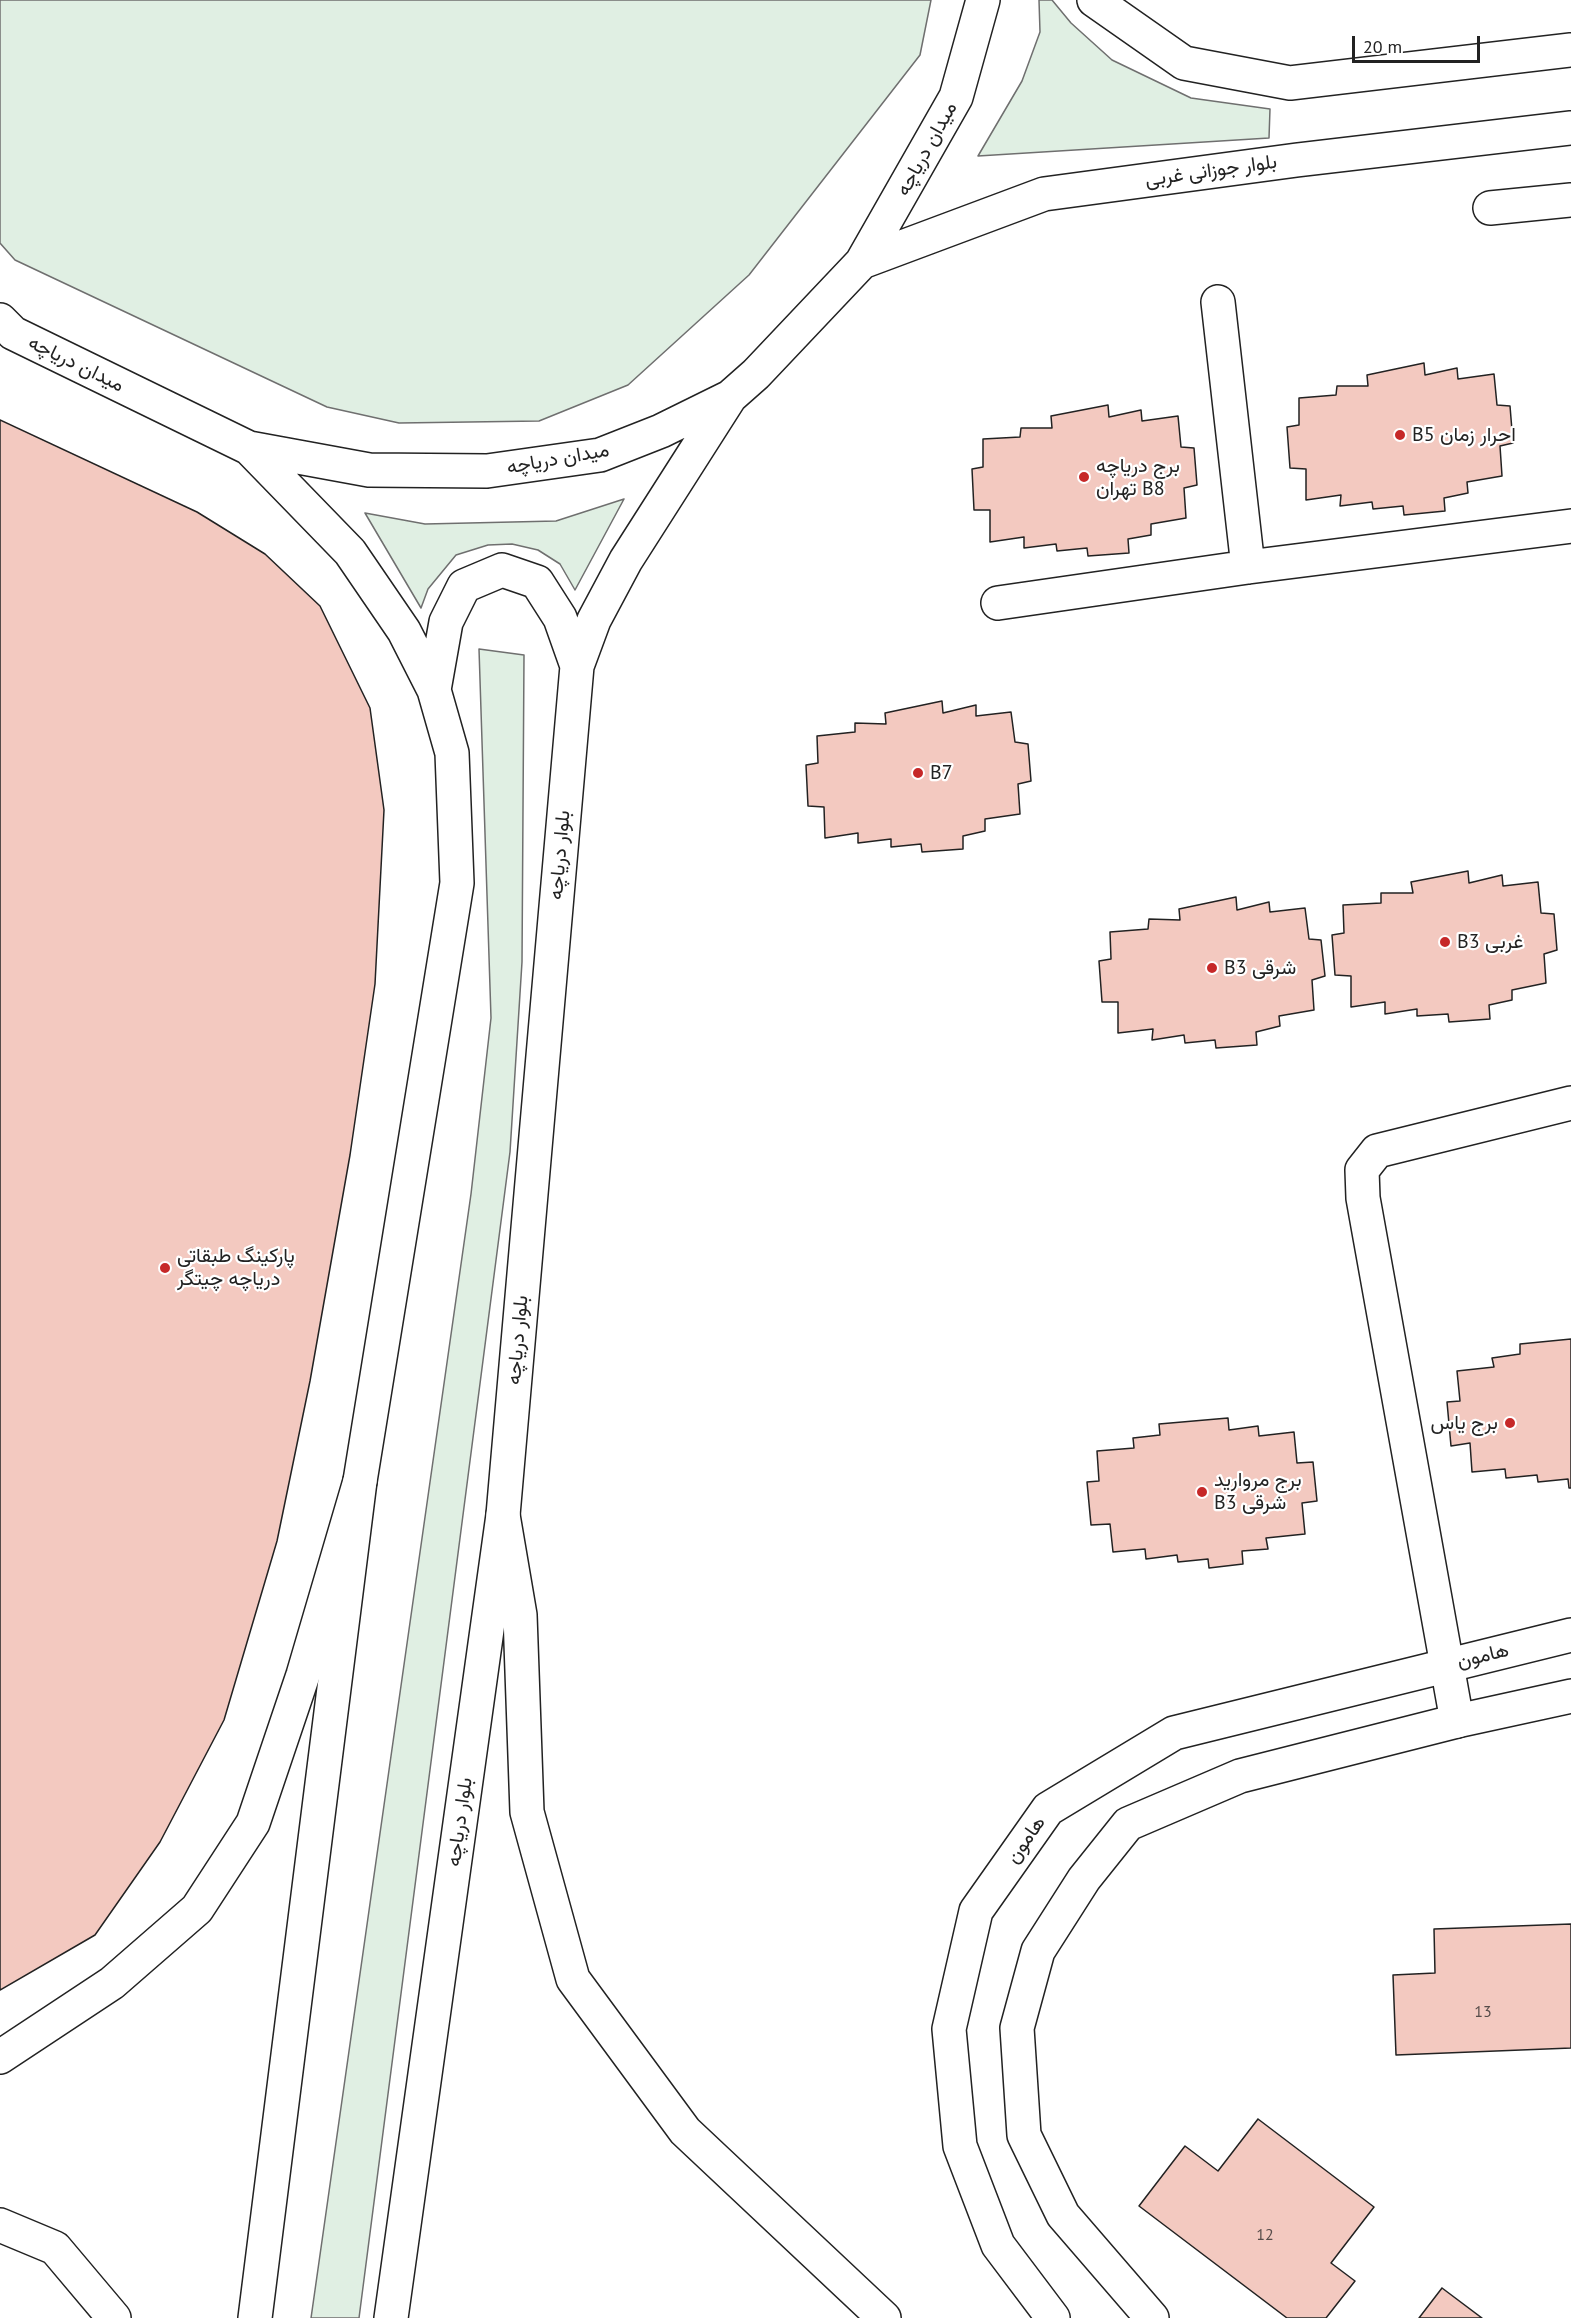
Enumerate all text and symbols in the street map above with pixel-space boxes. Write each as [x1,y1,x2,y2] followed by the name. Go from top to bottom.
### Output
[1355,24,1482,62] scale bar
[1363,35,1402,58] text: 20 m
[891,98,963,200] street label: میدان دریاچه
[1144,150,1278,192] street label: بلوار جوزانی غربی
[24,330,128,398] street label: میدان دریاچه
[1412,423,1516,447] place label: B5 احرار زمان
[1393,428,1407,442] marker: B5 احرار زمان
[505,438,611,480] street label: میدان دریاچه
[1096,454,1180,501] place label: برج دریاچه تهران B8
[1077,470,1091,484] marker: برج دریاچه تهران B8
[930,761,953,785] place label: B7
[911,766,925,780] marker: B7
[544,809,576,901] street label: بلوار دریاچه
[1457,930,1523,954] place label: B3 غربی
[1438,935,1452,949] marker: B3 غربی
[1224,956,1296,980] place label: B3 شرقی
[1205,961,1219,975] marker: B3 شرقی
[177,1244,295,1291] place label: پارکینگ طبقاتی دریاچه چیتگر
[158,1261,172,1275] marker: پارکینگ طبقاتی دریاچه چیتگر
[502,1294,534,1386] street label: بلوار دریاچه
[1431,1411,1498,1435] place label: برج یاس
[1503,1416,1517,1430] marker: برج یاس
[1214,1468,1302,1515] place label: برج مروارید B3 شرقی
[1195,1485,1209,1499] marker: برج مروارید B3 شرقی
[1455,1638,1511,1674] street label: هامون
[442,1776,478,1868] street label: بلوار دریاچه
[1001,1812,1051,1868] street label: هامون
[1474,2002,1492,2022] house number: 13
[1256,2225,1274,2245] house number: 12

